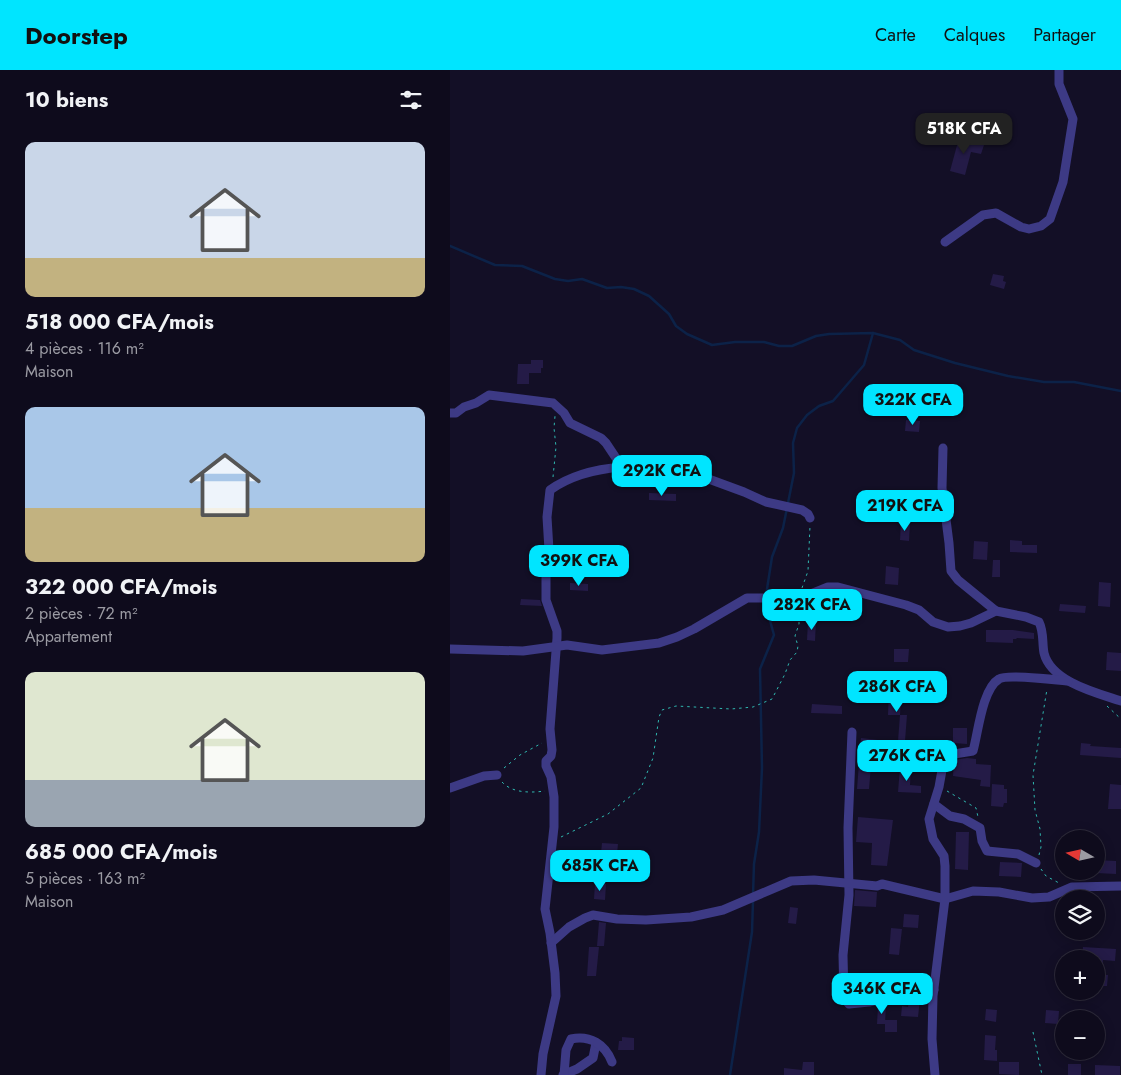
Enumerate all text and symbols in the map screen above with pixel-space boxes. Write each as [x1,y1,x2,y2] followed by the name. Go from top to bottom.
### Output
[25,18,128,53] text: Doorstep
[875,22,916,48] text: Carte
[944,22,1005,48] text: Calques
[1033,22,1096,48] text: Partager
[25,85,108,115] text: 10 biens
[397,86,425,114] icon: filters
[912,112,1016,155] pin: 518K CFA
[926,117,1002,140] text: 518K CFA
[180,175,270,265] icon: home
[25,307,214,337] text: 518 000 CFA/mois
[25,337,144,360] text: 4 pièces · 116 m²
[25,360,73,383] text: Maison
[861,384,965,426] pin: 322K CFA
[874,388,952,411] text: 322K CFA
[180,440,270,530] icon: home
[610,454,714,497] pin: 292K CFA
[623,459,701,482] text: 292K CFA
[853,490,957,532] pin: 219K CFA
[867,494,943,517] text: 219K CFA
[527,544,631,587] pin: 399K CFA
[540,549,618,572] text: 399K CFA
[25,572,217,602] text: 322 000 CFA/mois
[760,588,864,631] pin: 282K CFA
[773,593,851,616] text: 282K CFA
[25,602,137,625] text: 2 pièces · 72 m²
[25,625,112,648] text: Appartement
[845,670,949,713] pin: 286K CFA
[858,675,936,698] text: 286K CFA
[180,705,270,795] icon: home
[855,740,959,782] pin: 276K CFA
[868,744,946,767] text: 276K CFA
[1055,830,1105,880] north arrow
[1055,830,1105,1060] map controls
[25,837,217,867] text: 685 000 CFA/mois
[548,850,652,892] pin: 685K CFA
[561,854,639,877] text: 685K CFA
[25,867,145,890] text: 5 pièces · 163 m²
[25,890,73,913] text: Maison
[1055,890,1105,940] button: layers
[1055,950,1105,1000] button: +
[830,972,934,1015] pin: 346K CFA
[843,977,921,1000] text: 346K CFA
[1055,1010,1105,1060] button: −

